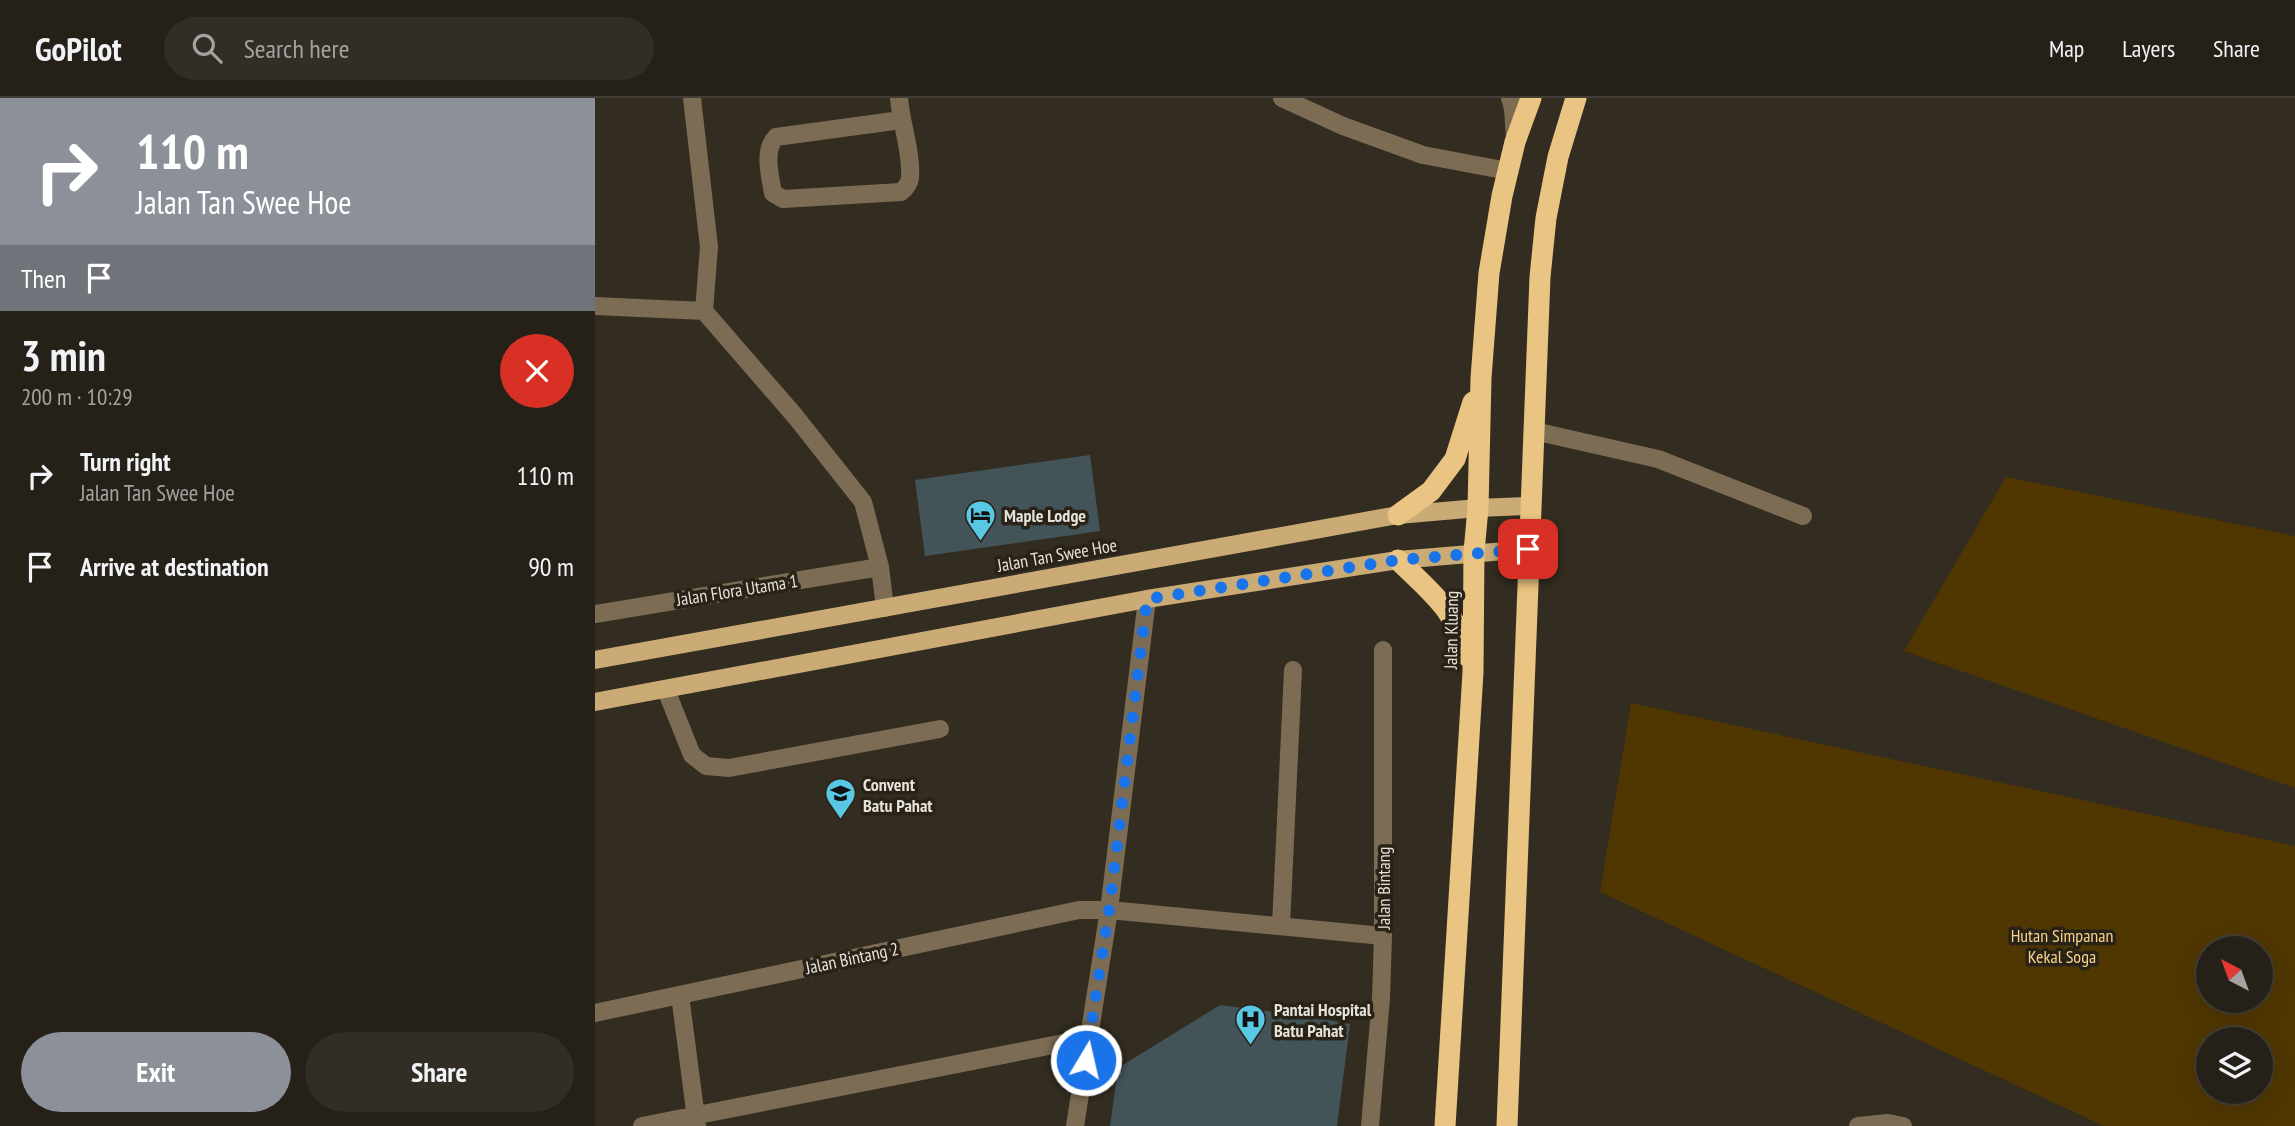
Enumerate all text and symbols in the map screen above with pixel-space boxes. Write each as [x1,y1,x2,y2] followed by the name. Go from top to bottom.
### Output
[164,17,654,80] search box
[35,27,122,70] text: GoPilot
[188,29,226,67] icon: search
[244,32,349,65] text: Search here
[2049,33,2084,64] text: Map
[2122,33,2175,64] text: Layers
[2213,33,2260,64] text: Share
[136,119,249,183] text: 110 m
[21,126,112,217] icon: right
[136,181,351,223] text: Jalan Tan Swee Hoe
[80,259,118,297] icon: arrive
[21,262,66,295] text: Then
[21,328,106,383] text: 3 min
[500,334,574,408] button: close
[21,382,133,411] text: 200 m · 10:29
[80,445,171,478] text: Turn right
[21,457,59,495] icon: right
[516,459,574,492] text: 110 m
[80,478,235,507] text: Jalan Tan Swee Hoe
[964,498,998,542] hotel icon: Maple Lodge
[1004,504,1086,527] place label: Maple Lodge
[1498,519,1558,579] pin
[1509,530,1547,568] icon: arrive
[994,533,1119,577] street label: Jalan Tan Swee Hoe
[21,548,59,586] icon: arrive
[80,550,269,583] text: Arrive at destination
[528,550,574,583] text: 90 m
[674,569,799,611] street label: Jalan Flora Utama 1
[1439,591,1463,670] street label: Jalan Kluang
[863,773,933,817] place label: Convent Batu Pahat
[823,777,857,821] school or university icon: Convent Batu Pahat
[1372,847,1395,930] street label: Jalan Bintang
[2011,924,2113,968] park label: Hutan Simpanan Kekal Soga
[2196,936,2273,1013] north arrow
[2196,936,2273,1104] map controls
[802,937,901,979] street label: Jalan Bintang 2
[1274,998,1372,1042] place label: Pantai Hospital Batu Pahat
[1234,1002,1268,1046] hospital icon: Pantai Hospital Batu Pahat
[1049,1023,1123,1097] position arrow
[2196,1027,2273,1104] button: layers
[21,1032,291,1112] button: Exit
[305,1032,574,1112] button: Share

